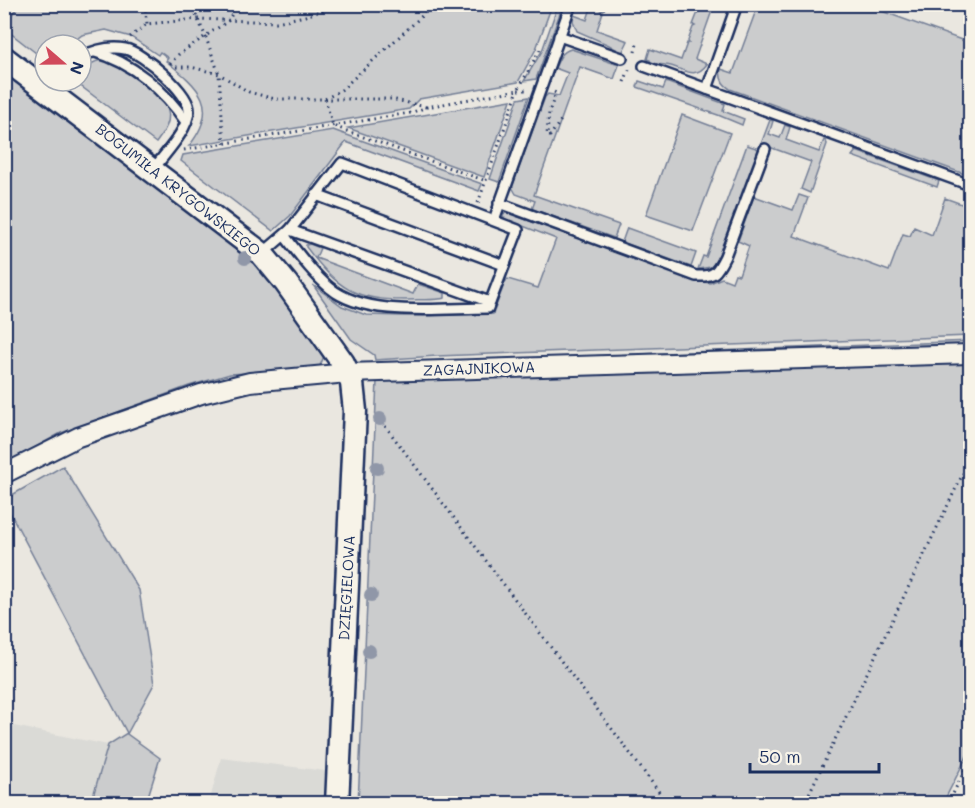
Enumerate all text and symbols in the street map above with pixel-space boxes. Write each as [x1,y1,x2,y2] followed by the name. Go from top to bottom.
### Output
[33,33,93,93] north arrow
[66,59,90,78] text: N
[92,118,265,260] street label: BOGUMIŁA KRYGOWSKIEGO
[422,356,535,380] street label: ZAGAJNIKOWA
[333,535,359,641] street label: DZIĘGIELOWA
[750,736,879,774] scale bar
[759,744,801,768] text: 50 m

